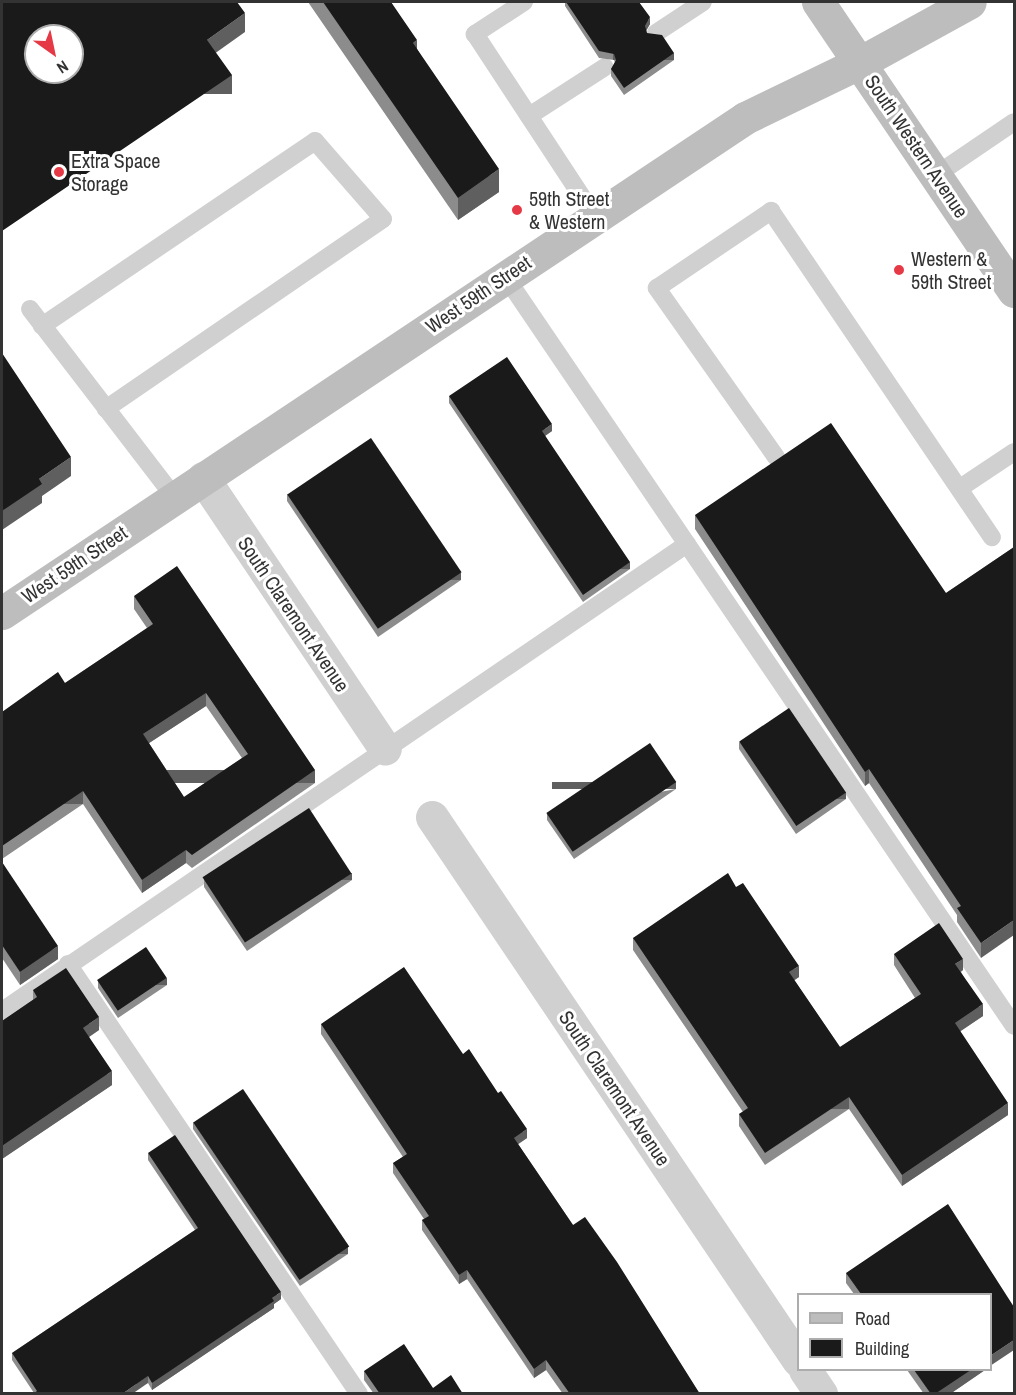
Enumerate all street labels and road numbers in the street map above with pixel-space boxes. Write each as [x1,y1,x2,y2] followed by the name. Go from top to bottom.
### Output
[860,70,974,222] street label: South Western Avenue
[421,250,535,338] street label: West 59th Street
[17,520,131,608] street label: West 59th Street
[233,531,355,697] street label: South Claremont Avenue
[554,1005,676,1171] street label: South Claremont Avenue

